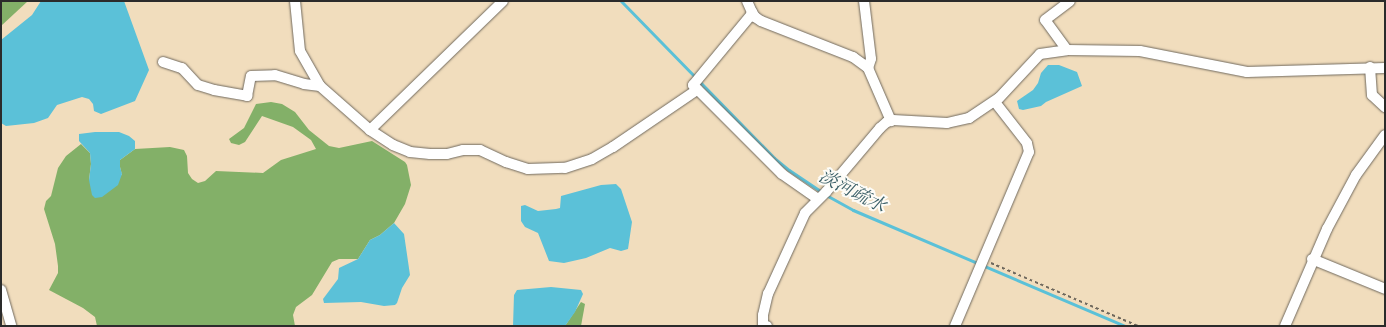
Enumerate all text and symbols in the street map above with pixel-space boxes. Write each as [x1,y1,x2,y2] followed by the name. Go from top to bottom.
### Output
[815,166,889,218] water label: 淡河疏水

